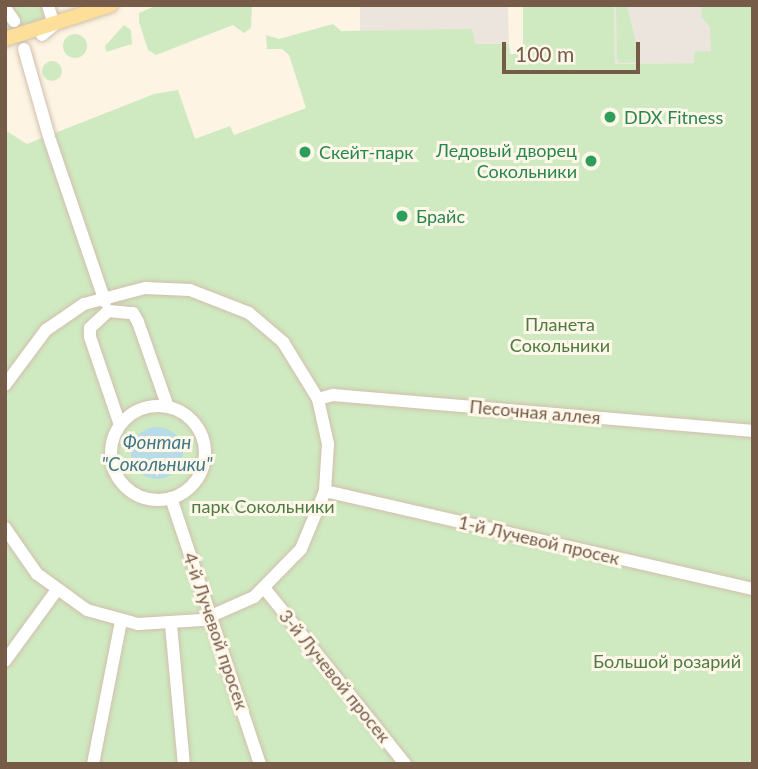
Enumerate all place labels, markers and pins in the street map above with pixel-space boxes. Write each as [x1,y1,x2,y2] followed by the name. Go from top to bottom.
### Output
[624,106,723,128] place label: DDX Fitness
[602,109,618,125] marker: DDX Fitness
[436,140,577,182] place label: Ледовый дворец Сокольники
[319,141,414,163] place label: Скейт-парк
[297,144,313,160] marker: Скейт-парк
[583,153,599,169] marker: Ледовый дворец Сокольники
[416,205,465,227] place label: Брайс
[394,208,410,224] marker: Брайс

